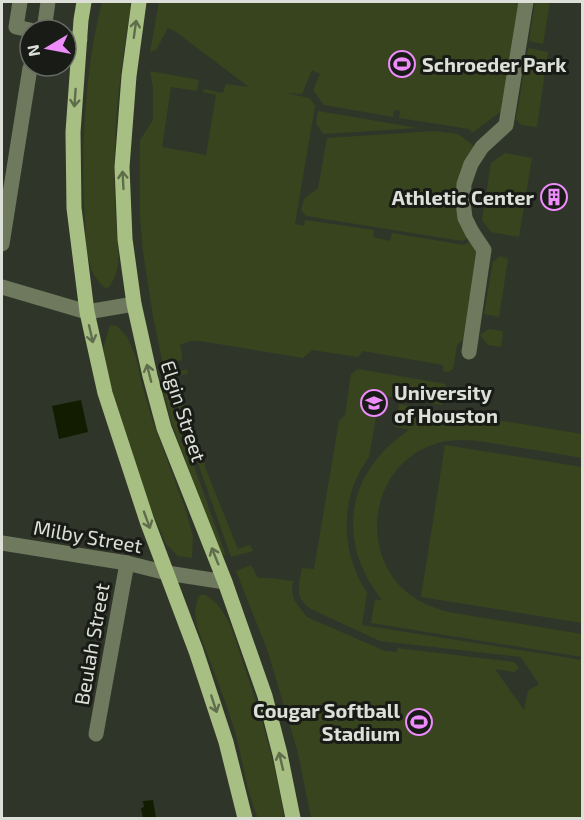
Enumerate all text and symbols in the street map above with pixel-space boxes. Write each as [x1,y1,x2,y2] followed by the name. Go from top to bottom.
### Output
[18,18,78,78] north arrow
[130,19,141,39] one-way arrow
[22,43,43,58] text: N
[387,49,417,79] sports icon: Schroeder Park
[422,52,567,76] place label: Schroeder Park
[69,88,80,108] one-way arrow
[117,171,128,191] one-way arrow
[539,182,569,212] building icon: Athletic Center
[392,185,534,209] place label: Athletic Center
[86,324,98,343] one-way arrow
[156,357,212,465] street label: Elgin Street
[142,364,154,383] one-way arrow
[394,380,498,427] place label: University of Houston
[359,388,389,418] school or university icon: University of Houston
[143,510,154,529] one-way arrow
[32,515,145,557] street label: Milby Street
[209,547,220,566] one-way arrow
[68,581,114,707] street label: Beulah Street
[209,694,220,713] one-way arrow
[253,698,400,745] place label: Cougar Softball Stadium
[404,707,434,737] sports icon: Cougar Softball Stadium
[275,752,287,771] one-way arrow

